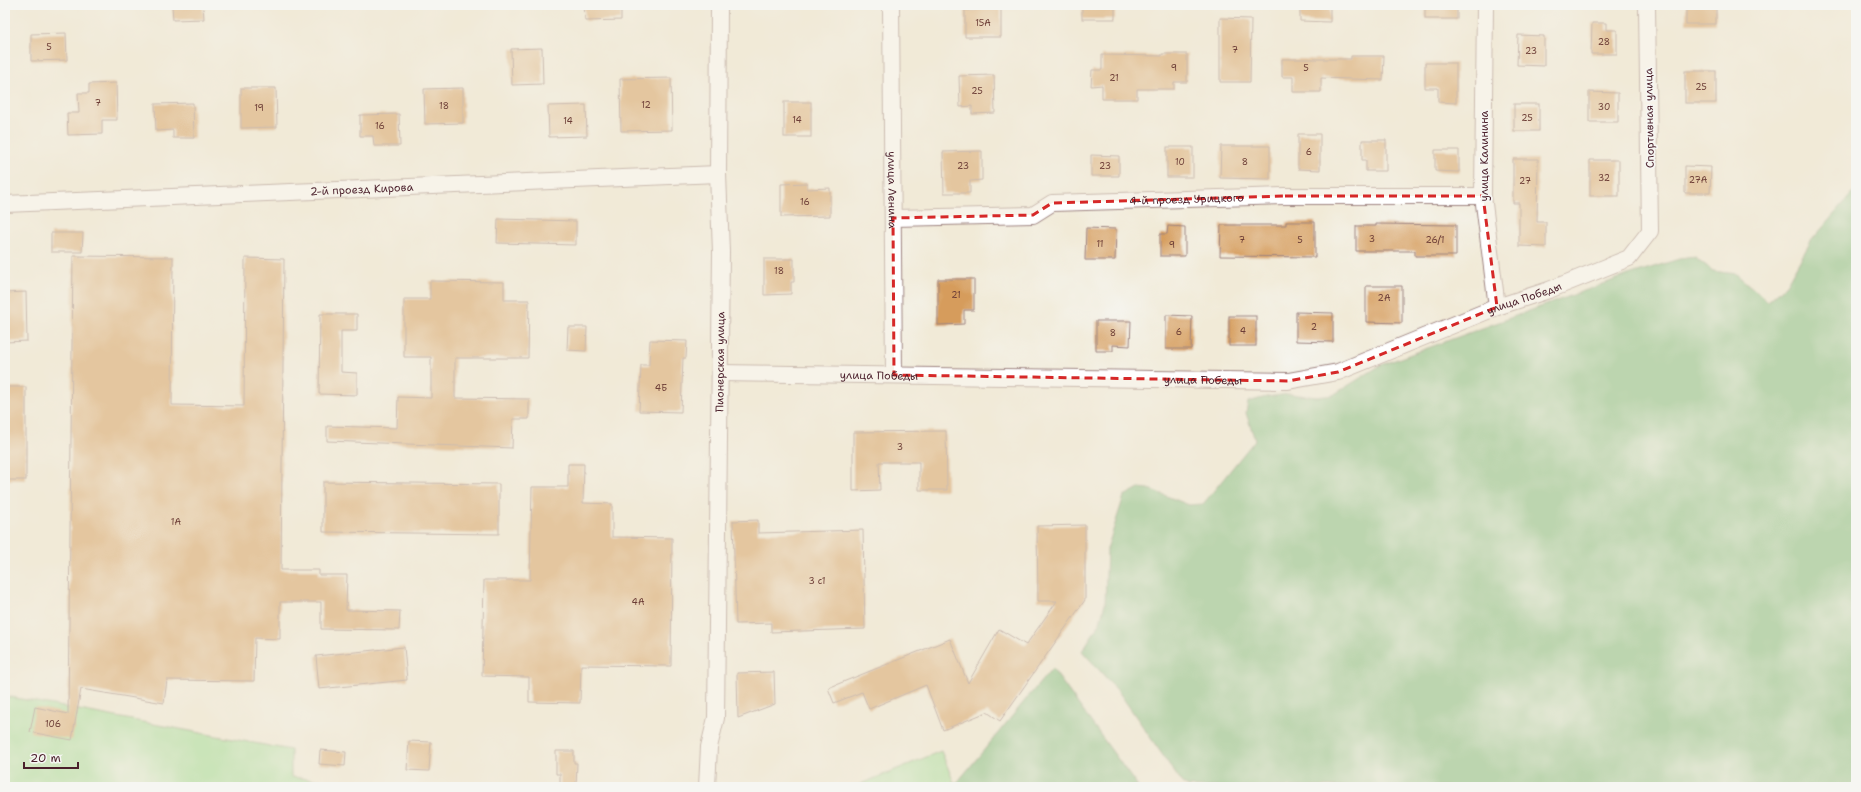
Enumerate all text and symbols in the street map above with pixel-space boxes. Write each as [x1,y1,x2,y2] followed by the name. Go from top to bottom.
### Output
[975,17,991,29] house number: 15А
[1598,36,1610,48] house number: 28
[46,41,52,53] house number: 5
[1232,44,1238,56] house number: 7
[1525,45,1537,57] house number: 23
[1171,62,1177,74] house number: 9
[1303,62,1309,74] house number: 5
[1641,68,1658,168] street label: Спортивная улица
[1109,72,1119,84] house number: 21
[1695,81,1707,93] house number: 25
[971,85,983,97] house number: 25
[95,97,101,109] house number: 7
[641,99,651,111] house number: 12
[439,100,449,112] house number: 18
[1598,101,1610,113] house number: 30
[254,102,264,114] house number: 19
[1477,110,1492,201] street label: улица Калинина
[1521,112,1533,124] house number: 25
[792,114,802,126] house number: 14
[563,115,573,127] house number: 14
[375,120,385,132] house number: 16
[1306,146,1312,158] house number: 6
[884,151,900,229] street label: улица Ленина
[1175,156,1185,168] house number: 10
[1242,156,1248,168] house number: 8
[957,160,969,172] house number: 23
[1099,160,1111,172] house number: 23
[1598,172,1610,184] house number: 32
[1689,174,1708,186] house number: 27А
[1519,175,1531,187] house number: 27
[310,180,414,199] street label: 2-й проезд Кирова
[1129,190,1244,209] street label: 4-й проезд Урицкого
[800,196,810,208] house number: 16
[1369,233,1375,245] house number: 3
[1239,234,1245,246] house number: 7
[1297,234,1303,246] house number: 5
[1426,234,1444,246] house number: 26/1
[1096,238,1104,250] house number: 11
[1169,239,1175,251] house number: 9
[774,265,784,277] house number: 18
[1484,279,1564,318] street label: улица Победы
[951,289,961,301] house number: 21
[1378,292,1391,304] house number: 2А
[712,311,728,412] street label: Пионерская улица
[1311,321,1317,333] house number: 2
[1240,325,1246,337] house number: 4
[1176,326,1182,338] house number: 6
[1110,327,1116,339] house number: 8
[840,368,918,384] street label: улица Победы
[1164,372,1242,388] street label: улица Победы
[655,382,667,394] house number: 4Б
[897,441,903,453] house number: 3
[171,516,182,528] house number: 1А
[808,575,826,587] house number: 3 с1
[632,596,645,608] house number: 4А
[45,718,61,730] house number: 106
[24,744,78,770] scale bar
[30,750,61,766] text: 20 m

